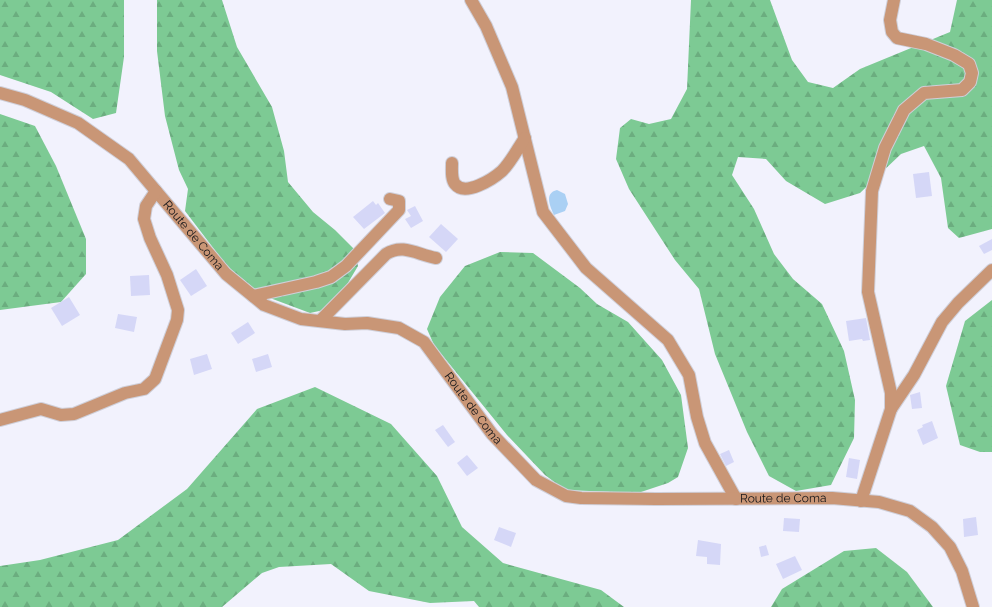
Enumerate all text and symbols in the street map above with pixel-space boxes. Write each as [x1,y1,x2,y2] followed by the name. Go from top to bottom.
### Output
[160,198,227,273] street label: Route de Coma
[442,369,505,447] street label: Route de Coma
[740,491,827,506] street label: Route de Coma

